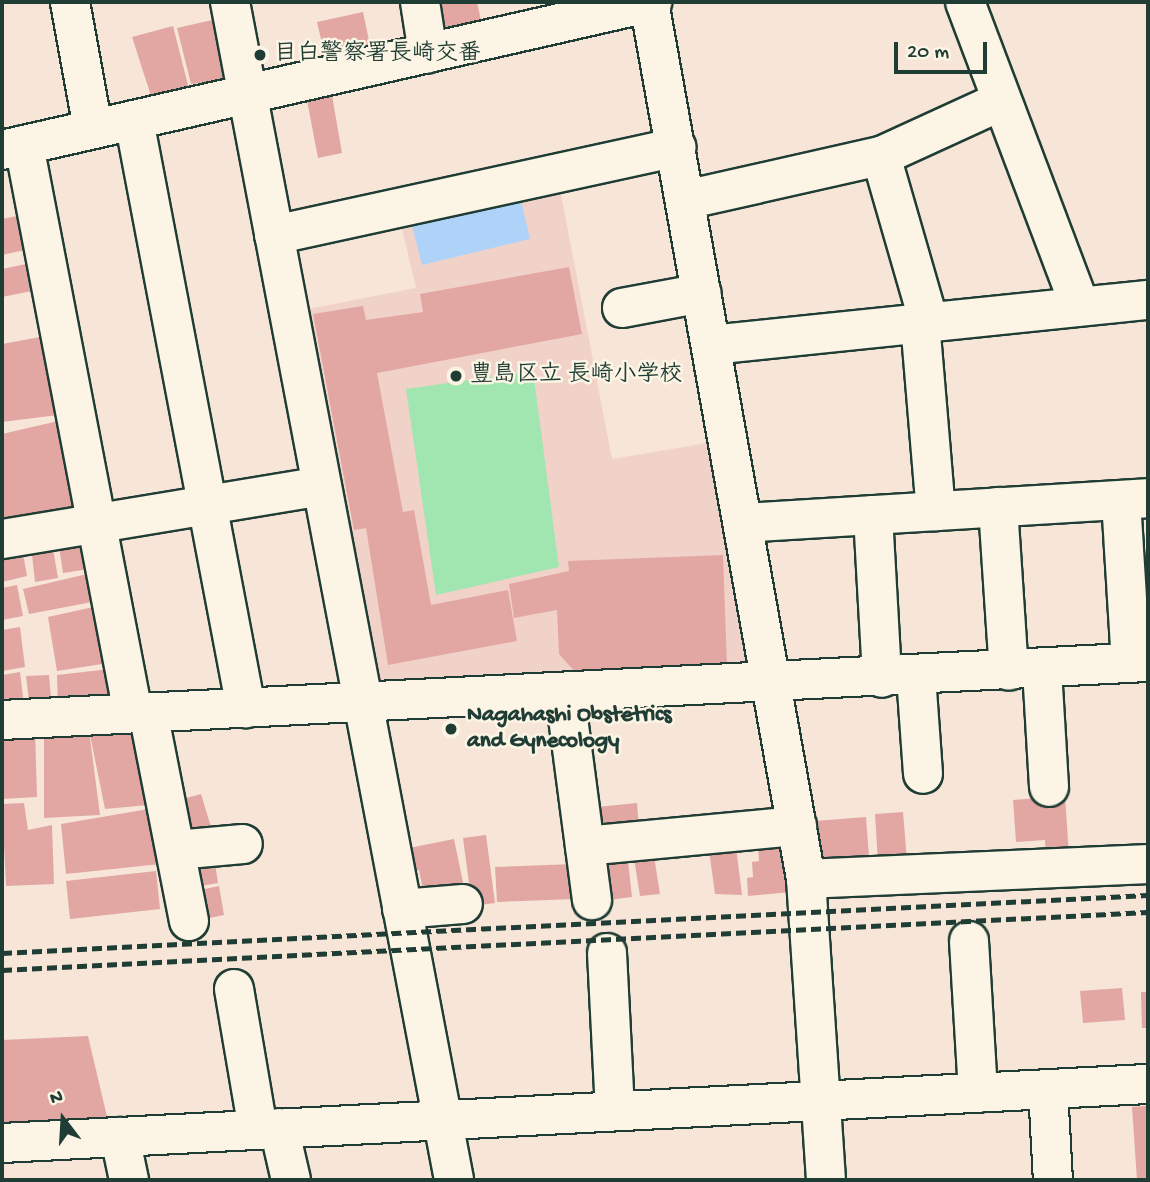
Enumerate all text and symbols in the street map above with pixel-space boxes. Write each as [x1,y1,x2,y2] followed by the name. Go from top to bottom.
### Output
[898,28,991,72] scale bar
[274,41,481,69] place label: 目白警察署長崎交番
[907,41,949,66] text: 20 m
[252,47,268,63] marker: 目白警察署長崎交番
[470,362,682,390] place label: 豊島区立 長崎小学校
[448,368,464,384] marker: 豊島区立 長崎小学校
[467,702,672,756] place label: Nagahashi Obstetrics and Gynecology
[441,719,461,739] marker: Nagahashi Obstetrics and Gynecology
[28,1084,98,1154] north arrow
[47,1086,66,1111] text: N

